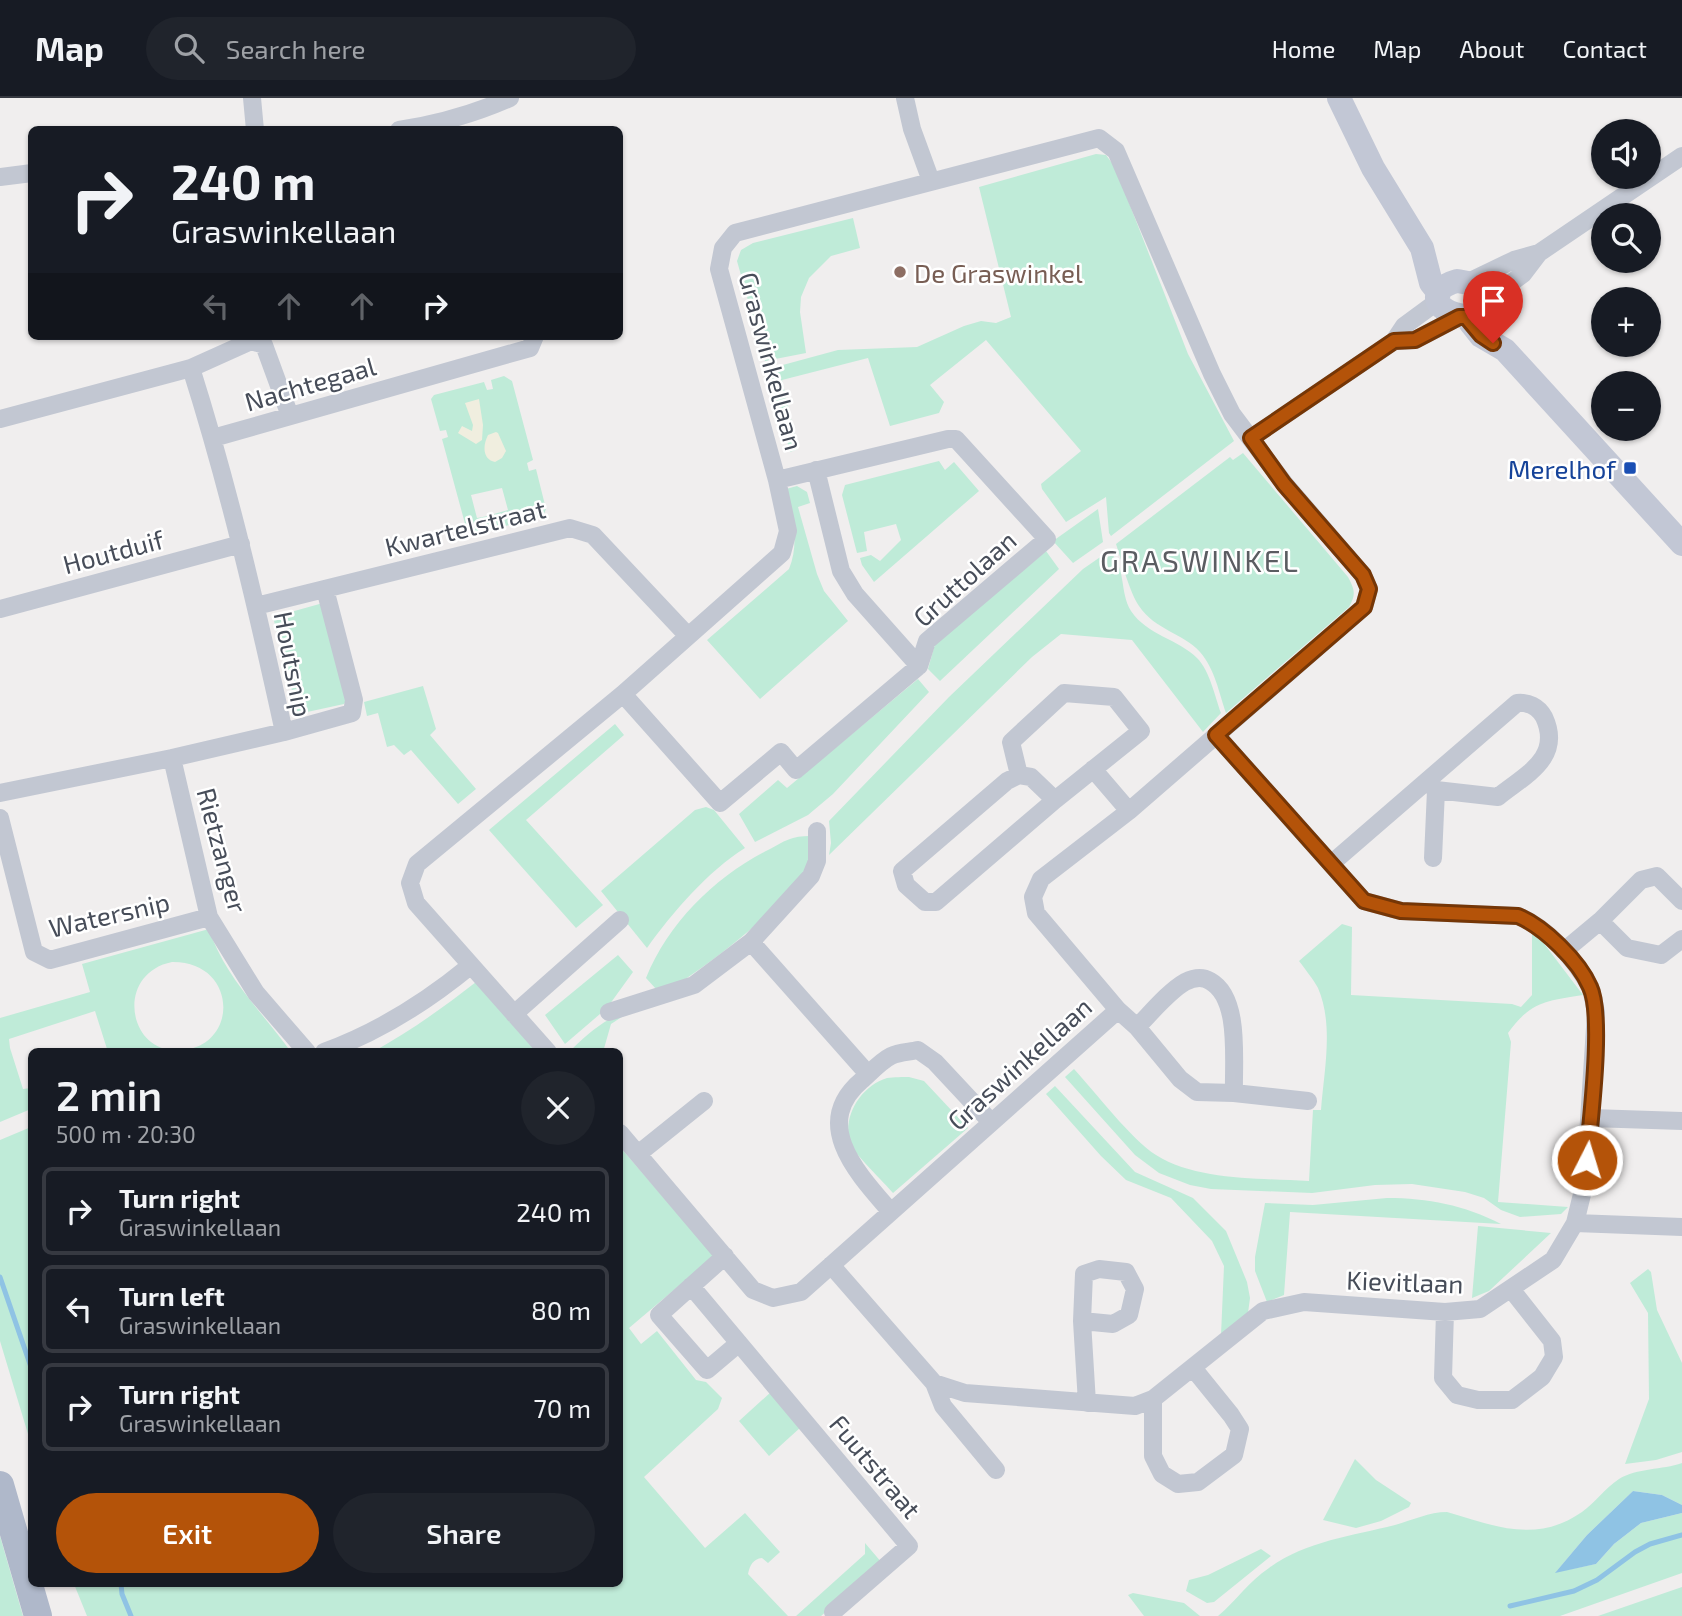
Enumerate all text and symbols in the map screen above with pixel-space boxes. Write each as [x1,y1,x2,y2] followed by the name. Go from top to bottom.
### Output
[146,17,636,80] search box
[35,28,104,68] text: Map
[170,29,208,67] icon: search
[226,33,365,64] text: Search here
[1272,34,1335,63] text: Home
[1373,34,1421,63] text: Map
[1459,34,1525,63] text: About
[1563,34,1647,63] text: Contact
[1591,119,1661,441] map controls
[1591,119,1661,189] button: sound
[171,151,315,210] text: 240 m
[56,154,147,245] icon: right
[1591,203,1661,273] button: search
[171,211,396,249] text: Graswinkellaan
[914,257,1083,288] place label: De Graswinkel
[892,264,908,280] marker: De Graswinkel
[733,269,811,453] street label: Graswinkellaan
[1463,271,1523,343] pin
[1474,282,1512,320] icon: arrive
[197,287,235,325] icon: left
[270,287,308,325] icon: ahead
[343,287,381,325] icon: ahead
[416,287,454,325] icon: right
[1591,287,1661,357] button: +
[241,349,379,416] street label: Nachtegaal
[1591,371,1661,441] button: −
[1508,453,1617,484] place label: Merelhof
[1622,460,1638,476] marker: Merelhof
[381,492,549,562] street label: Kwartelstraat
[59,522,168,579] street label: Houtduif
[906,524,1022,632] street label: Gruttolaan
[1100,542,1300,578] district label: GRASWINKEL
[269,609,319,719] street label: Houtsnip
[191,784,255,916] street label: Rietzanger
[46,885,172,943] street label: Watersnip
[941,990,1097,1136] street label: Graswinkellaan
[56,1069,162,1119] text: 2 min
[521,1071,595,1145] button: close
[56,1120,196,1148] text: 500 m · 20:30
[1550,1123,1624,1197] position arrow
[119,1182,240,1213] text: Turn right
[60,1192,98,1230] icon: right
[516,1196,591,1227] text: 240 m
[119,1213,281,1241] text: Graswinkellaan
[1346,1263,1464,1299] street label: Kievitlaan
[119,1280,225,1311] text: Turn left
[60,1290,98,1328] icon: left
[531,1294,591,1325] text: 80 m
[119,1311,281,1339] text: Graswinkellaan
[119,1378,240,1409] text: Turn right
[60,1388,98,1426] icon: right
[533,1392,591,1423] text: 70 m
[824,1408,928,1524] street label: Fuutstraat
[119,1409,281,1437] text: Graswinkellaan
[56,1493,319,1573] button: Exit
[333,1493,595,1573] button: Share

